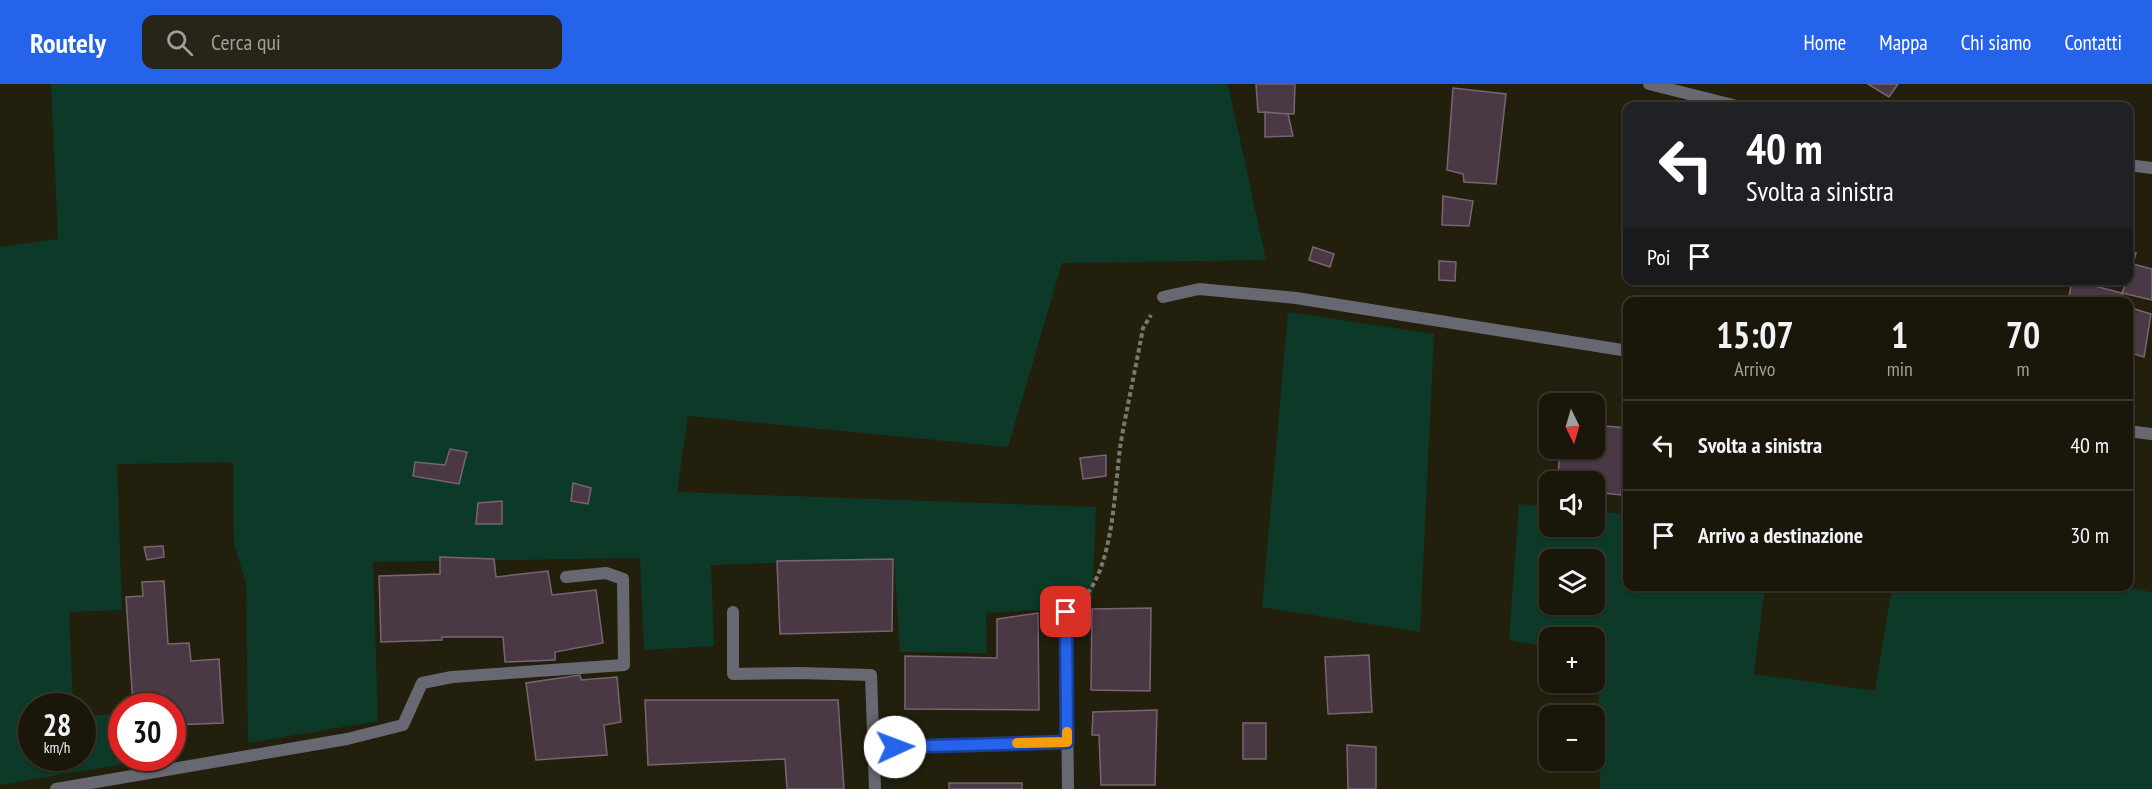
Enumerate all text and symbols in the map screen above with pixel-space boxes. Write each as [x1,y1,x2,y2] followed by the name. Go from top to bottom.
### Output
[142,15,562,69] search box
[30,24,106,61] text: Routely
[163,26,196,59] icon: search
[211,28,281,56] text: Cerca qui
[1804,29,1846,56] text: Home
[1879,29,1928,56] text: Mappa
[1961,29,2031,56] text: Chi siamo
[2064,29,2122,56] text: Contatti
[1746,121,1823,176] text: 40 m
[1647,126,1725,204] icon: left
[1746,174,1894,208] text: Svolta a sinistra
[1683,240,1716,273] icon: arrive
[1647,243,1671,271] text: Poi
[1716,311,1794,358] text: 15:07
[1891,311,1908,358] text: 1
[2006,311,2040,358] text: 70
[1734,356,1775,382] text: Arrivo
[1887,356,1913,382] text: min
[2016,356,2029,382] text: m
[1539,393,1605,459] north arrow
[1539,393,1605,771] map controls
[1647,429,1680,462] icon: left
[1698,431,1822,459] text: Svolta a sinistra
[2070,431,2109,459] text: 40 m
[1539,471,1605,537] button: sound
[1647,519,1680,552] icon: arrive
[1698,521,1863,549] text: Arrivo a destinazione
[2070,521,2109,549] text: 30 m
[1539,549,1605,615] button: layers
[1040,586,1091,637] pin
[1049,595,1082,628] icon: arrive
[1539,627,1605,693] button: +
[108,693,186,771] speed limit sign: 30
[43,705,71,744] text: 28
[1539,705,1605,771] button: −
[863,715,927,779] position arrow
[44,738,70,757] text: km/h

